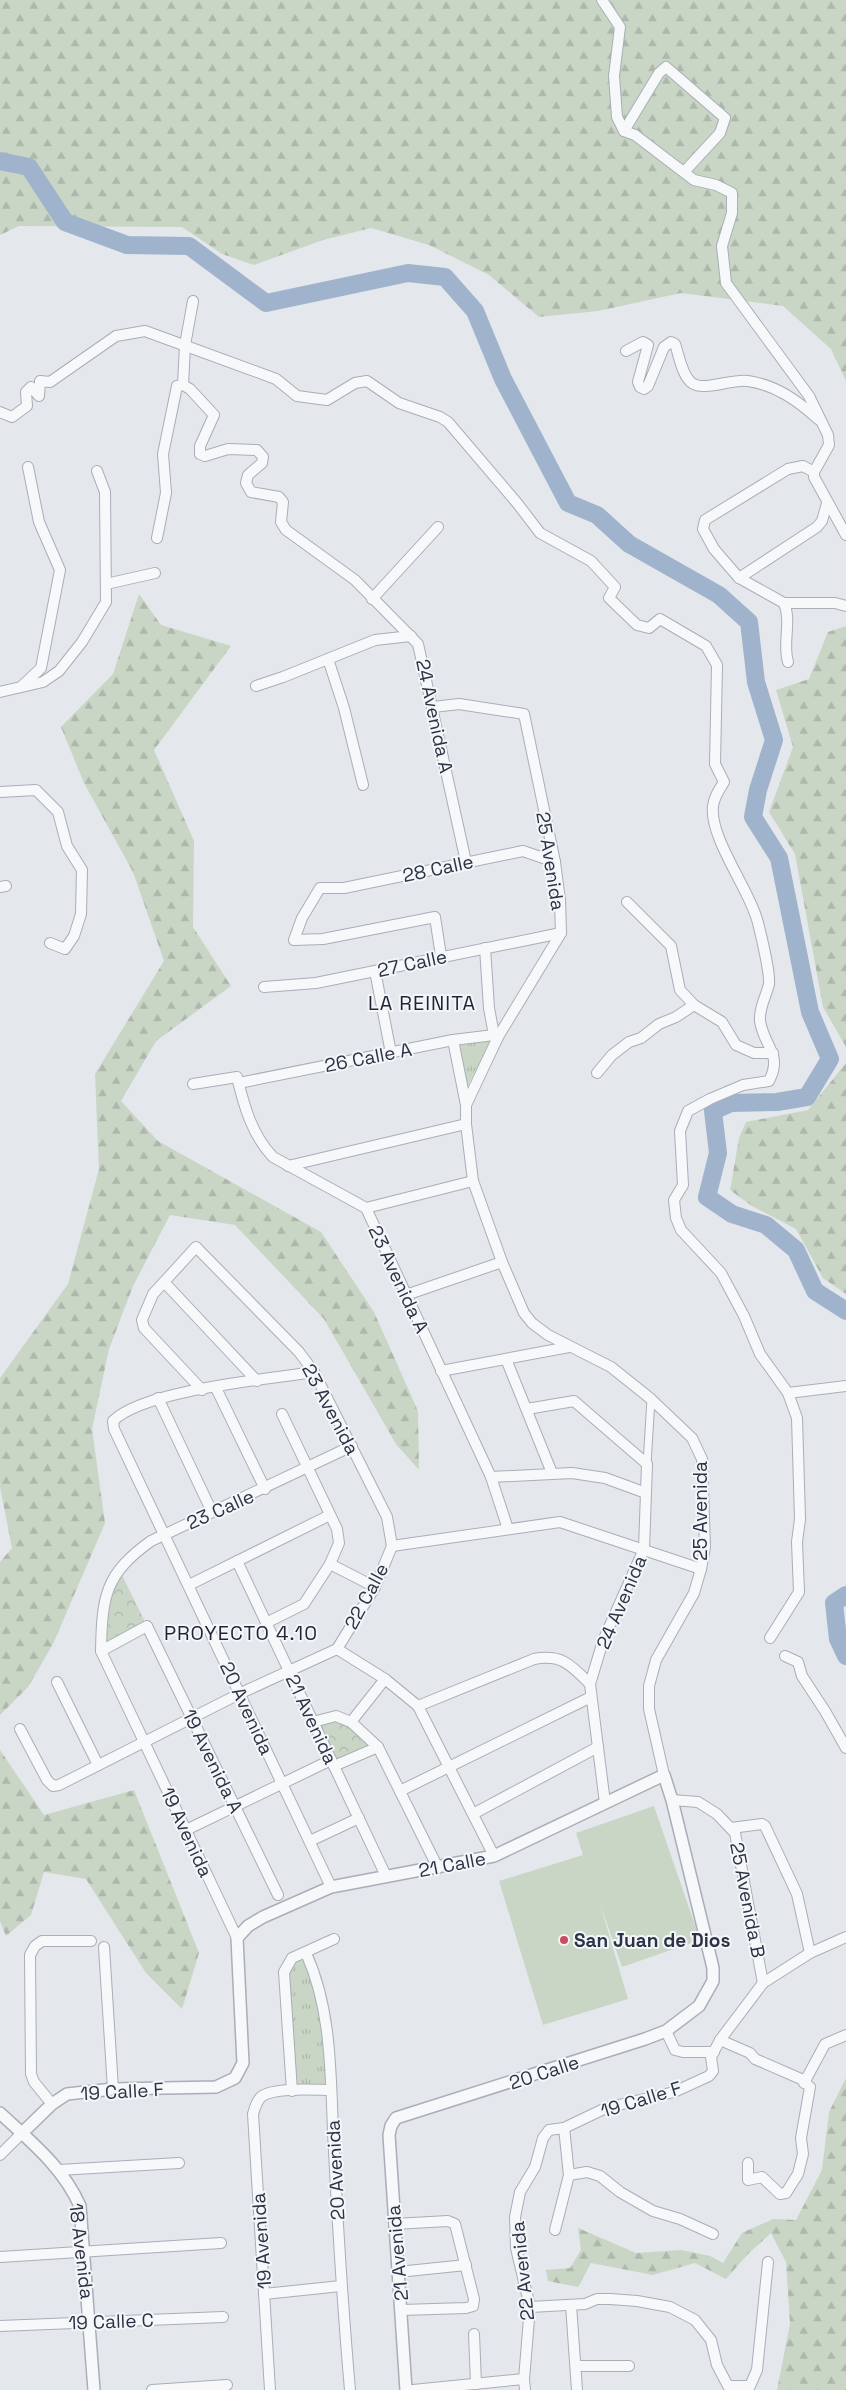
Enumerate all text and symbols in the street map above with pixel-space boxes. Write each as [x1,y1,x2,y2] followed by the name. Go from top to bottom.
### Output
[410,657,459,776] street label: 24 Avenida A
[530,810,571,912] street label: 25 Avenida
[400,849,476,888] street label: 28 Calle
[375,944,449,983] street label: 27 Calle
[368,990,476,1016] district label: LA REINITA
[322,1037,414,1078] street label: 26 Calle A
[363,1221,434,1337] street label: 23 Avenida A
[296,1359,365,1459] street label: 23 Avenida
[688,1461,713,1561] street label: 25 Avenida
[182,1484,258,1535] street label: 23 Calle
[590,1551,652,1653] street label: 24 Avenida
[339,1559,394,1634] street label: 22 Calle
[164,1620,318,1646] district label: PROYECTO 4.10
[214,1657,279,1759] street label: 20 Avenida
[280,1670,343,1768] street label: 21 Avenida
[177,1705,249,1818] street label: 19 Avenida A
[155,1783,218,1881] street label: 19 Avenida
[724,1840,771,1960] street label: 25 Avenida B
[416,1846,488,1883] street label: 21 Calle
[574,1928,730,1953] place label: San Juan de Dios
[558,1934,570,1946] marker: San Juan de Dios
[506,2049,582,2096] street label: 20 Calle
[598,2075,685,2124] street label: 19 Calle F
[80,2077,164,2106] street label: 19 Calle F
[320,2119,351,2221] street label: 20 Avenida
[246,2192,277,2290] street label: 19 Avenida
[63,2202,100,2301] street label: 18 Avenida
[381,2204,414,2302] street label: 21 Avenida
[505,2220,540,2322] street label: 22 Avenida
[68,2308,154,2335] street label: 19 Calle C

